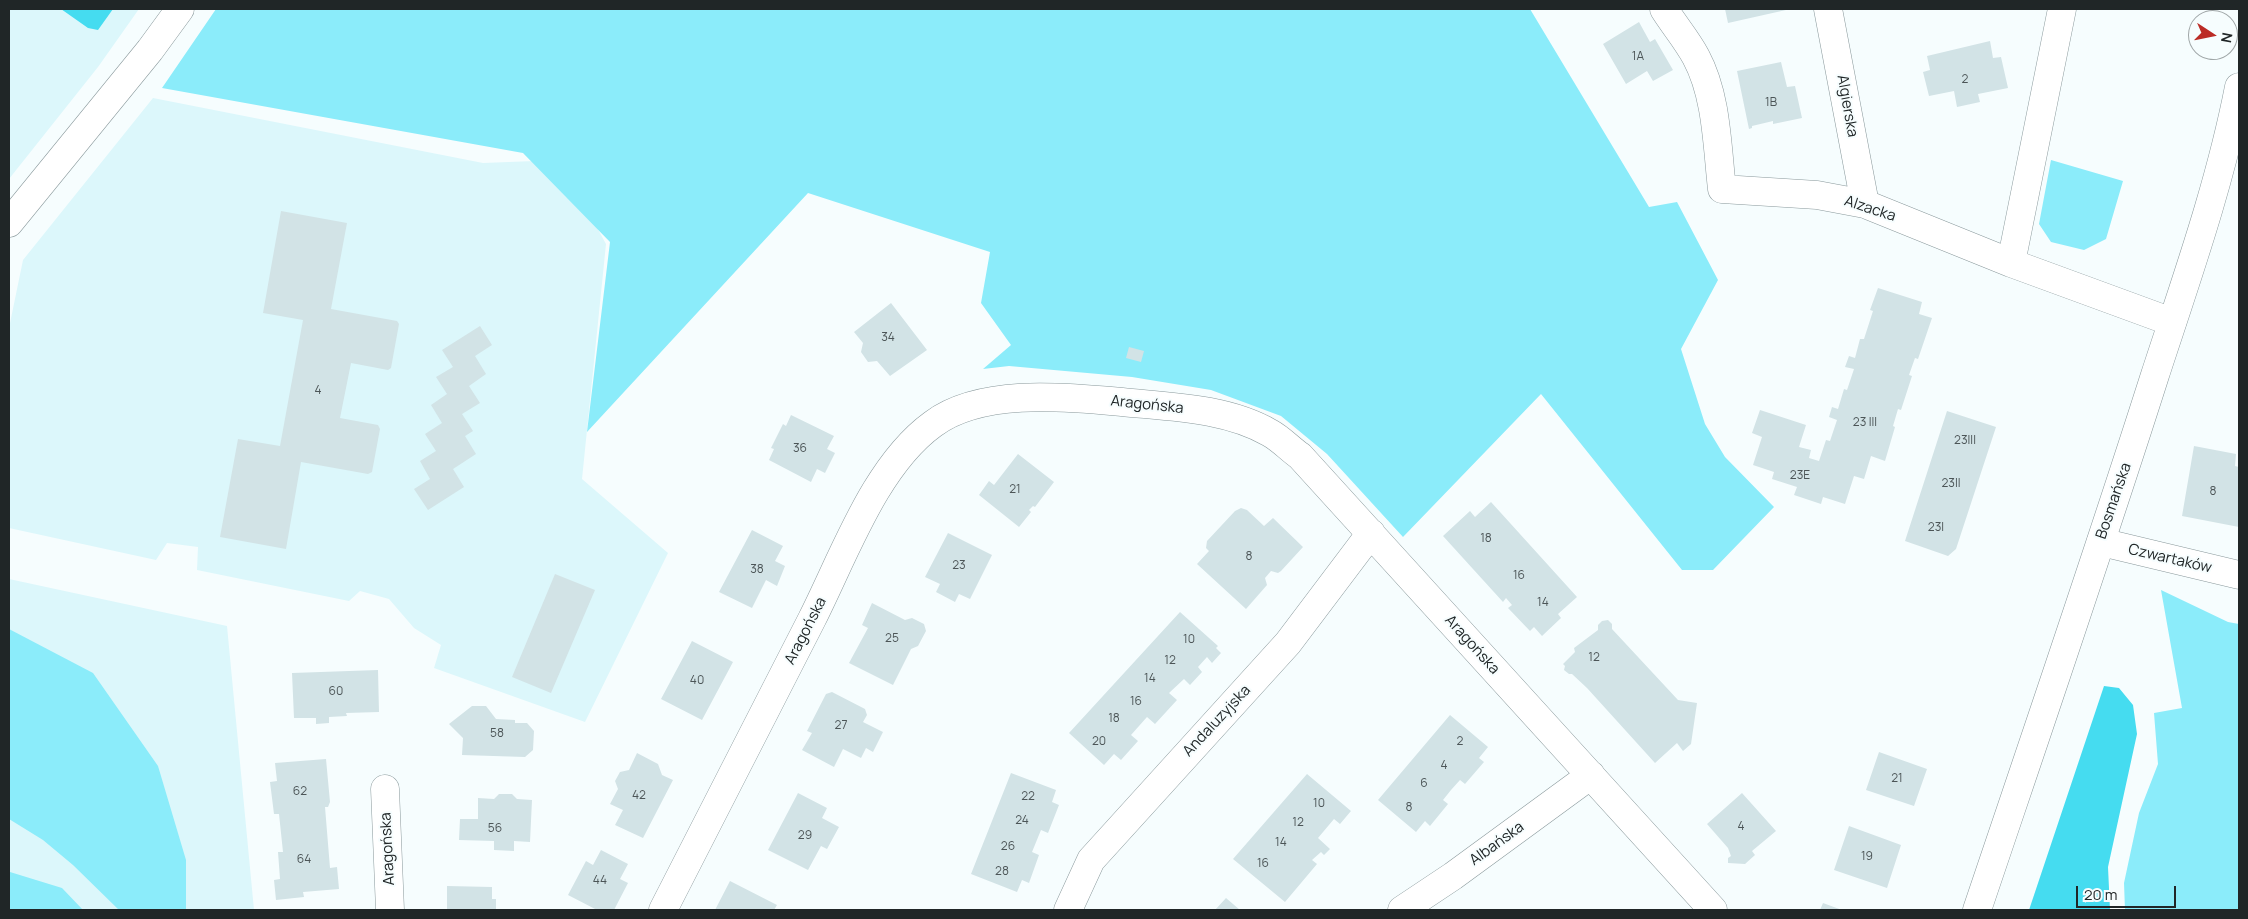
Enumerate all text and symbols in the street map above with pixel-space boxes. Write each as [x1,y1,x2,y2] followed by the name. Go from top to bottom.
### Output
[2188,10,2238,60] north arrow
[2217,31,2238,45] text: N
[1632,50,1644,64] house number: 1A
[1833,73,1861,139] street label: Algierska
[1962,73,1968,87] house number: 2
[1765,96,1777,110] house number: 1B
[1842,192,1898,226] street label: Alzacka
[881,331,895,345] house number: 34
[314,384,322,398] house number: 4
[1110,392,1184,418] street label: Aragońska
[1853,416,1877,430] house number: 23 III
[1954,434,1976,448] house number: 23III
[793,442,807,456] house number: 36
[2093,460,2135,542] street label: Bosmańska
[1790,469,1810,483] house number: 23E
[1941,477,1961,491] house number: 23II
[1009,483,1021,497] house number: 21
[2210,485,2216,499] house number: 8
[1928,521,1944,535] house number: 23I
[1480,532,1492,546] house number: 18
[2126,541,2214,577] street label: Czwartaków
[1246,550,1252,564] house number: 8
[952,559,966,573] house number: 23
[750,563,764,577] house number: 38
[1513,569,1525,583] house number: 16
[781,594,831,668] street label: Aragońska
[1537,596,1549,610] house number: 14
[1441,612,1503,678] street label: Aragońska
[885,632,899,646] house number: 25
[1183,633,1195,647] house number: 10
[1588,651,1600,665] house number: 12
[1164,654,1176,668] house number: 12
[1144,672,1156,686] house number: 14
[690,674,704,688] house number: 40
[1179,682,1255,760] street label: Andaluzyjska
[329,685,343,699] house number: 60
[1130,695,1142,709] house number: 16
[1108,712,1120,726] house number: 18
[835,719,847,733] house number: 27
[490,727,504,741] house number: 58
[1092,735,1106,749] house number: 20
[1457,735,1463,749] house number: 2
[1440,759,1448,773] house number: 4
[1891,772,1903,786] house number: 21
[1420,777,1428,791] house number: 6
[293,785,307,799] house number: 62
[632,789,646,803] house number: 42
[1021,790,1035,804] house number: 22
[1313,797,1325,811] house number: 10
[1406,801,1412,815] house number: 8
[377,812,399,886] street label: Aragońska
[1015,814,1029,828] house number: 24
[1292,816,1304,830] house number: 12
[1466,818,1528,870] street label: Albańska
[1737,820,1745,834] house number: 4
[488,822,502,836] house number: 56
[798,829,812,843] house number: 29
[1275,836,1287,850] house number: 14
[1001,840,1015,854] house number: 26
[1861,850,1873,864] house number: 19
[297,853,311,867] house number: 64
[1257,857,1269,871] house number: 16
[995,865,1009,879] house number: 28
[593,874,607,888] house number: 44
[2078,876,2178,908] scale bar
[2084,884,2117,905] text: 20 m

